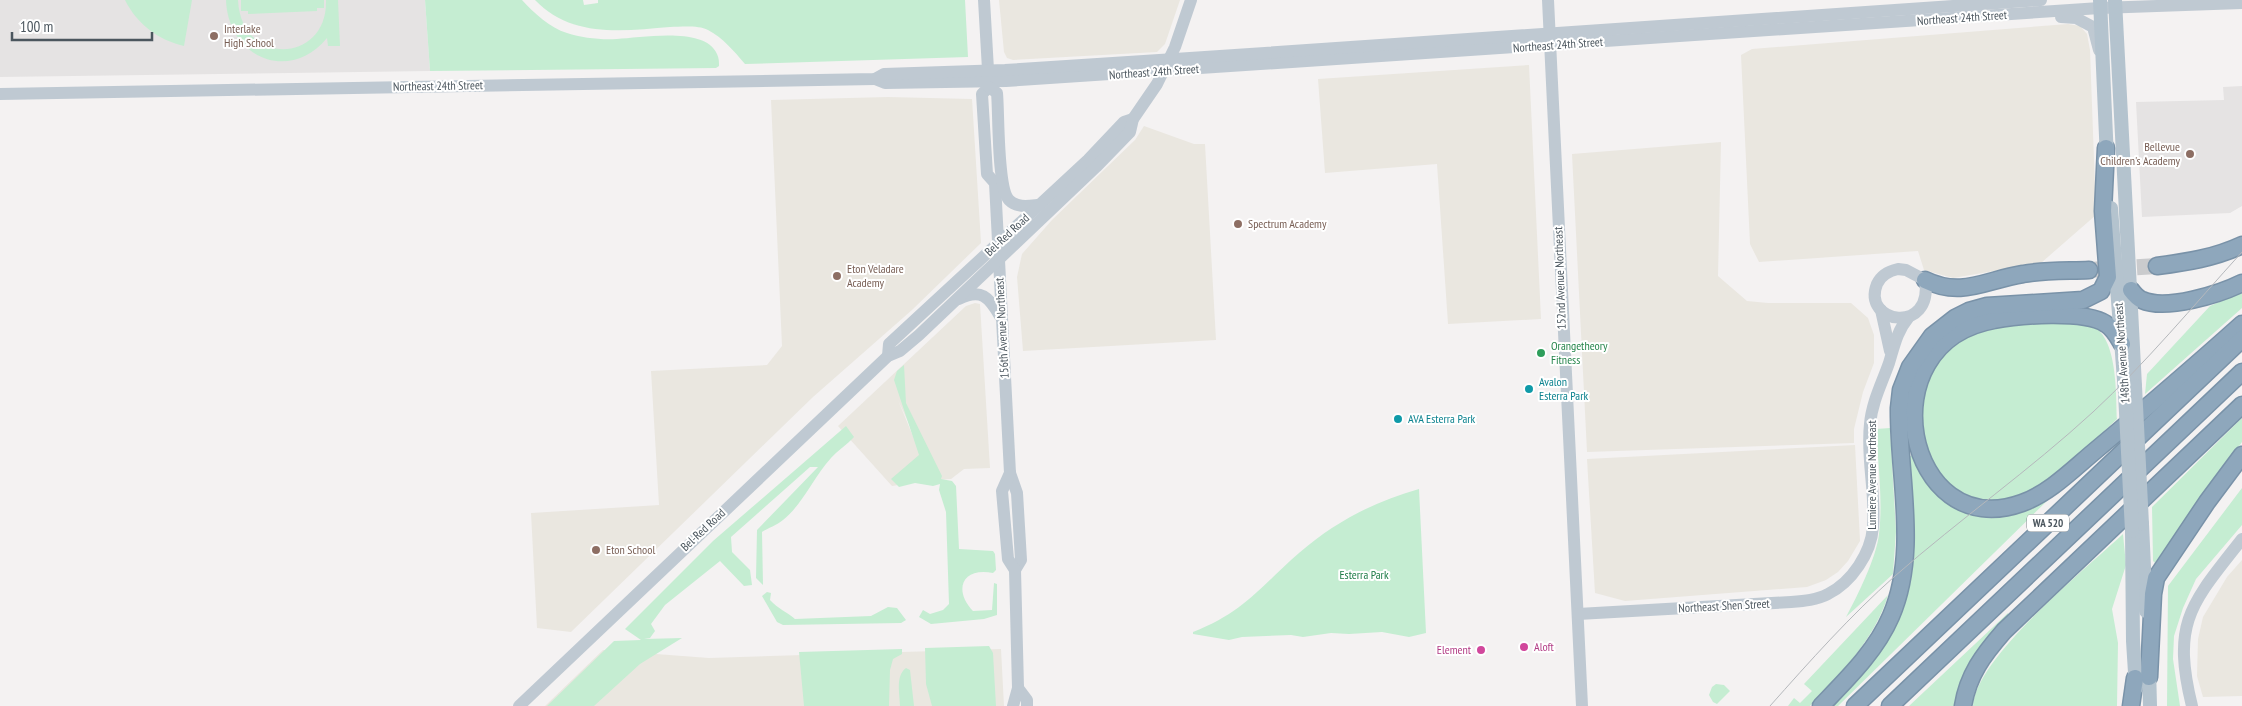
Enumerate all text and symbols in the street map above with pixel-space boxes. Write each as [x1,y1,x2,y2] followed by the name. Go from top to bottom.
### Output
[1916,7,2008,28] street label: Northeast 24th Street
[12,10,152,42] scale bar
[20,17,53,36] text: 100 m
[224,21,274,50] place label: Interlake High School
[208,30,220,42] marker: Interlake High School
[1512,34,1604,55] street label: Northeast 24th Street
[1108,61,1200,82] street label: Northeast 24th Street
[393,77,484,94] street label: Northeast 24th Street
[2100,139,2180,168] place label: Bellevue Children's Academy
[2184,148,2196,160] marker: Bellevue Children's Academy
[981,210,1032,259] street label: Bel-Red Road
[1248,216,1327,231] place label: Spectrum Academy
[1232,218,1244,230] marker: Spectrum Academy
[1550,226,1569,330] street label: 152nd Avenue Northeast
[847,261,904,290] place label: Eton Veladare Academy
[831,270,843,282] marker: Eton Veladare Academy
[991,277,1012,379] street label: 156th Avenue Northeast
[2110,302,2132,404] street label: 148th Avenue Northeast
[1551,338,1608,367] place label: Orangetheory Fitness
[1535,347,1547,359] marker: Orangetheory Fitness
[1539,374,1588,403] place label: Avalon Esterra Park
[1523,383,1535,395] marker: Avalon Esterra Park
[1408,411,1476,426] place label: AVA Esterra Park
[1392,413,1404,425] marker: AVA Esterra Park
[1864,419,1879,530] street label: Lumiere Avenue Northeast
[677,505,728,554] street label: Bel-Red Road
[2027,514,2069,532] road number: WA 520
[606,542,655,557] place label: Eton School
[590,544,602,556] marker: Eton School
[1339,567,1389,582] park label: Esterra Park
[1678,596,1771,615] street label: Northeast Shen Street
[1534,639,1554,654] place label: Aloft
[1518,641,1530,653] marker: Aloft
[1437,642,1472,657] place label: Element
[1475,644,1487,656] marker: Element

